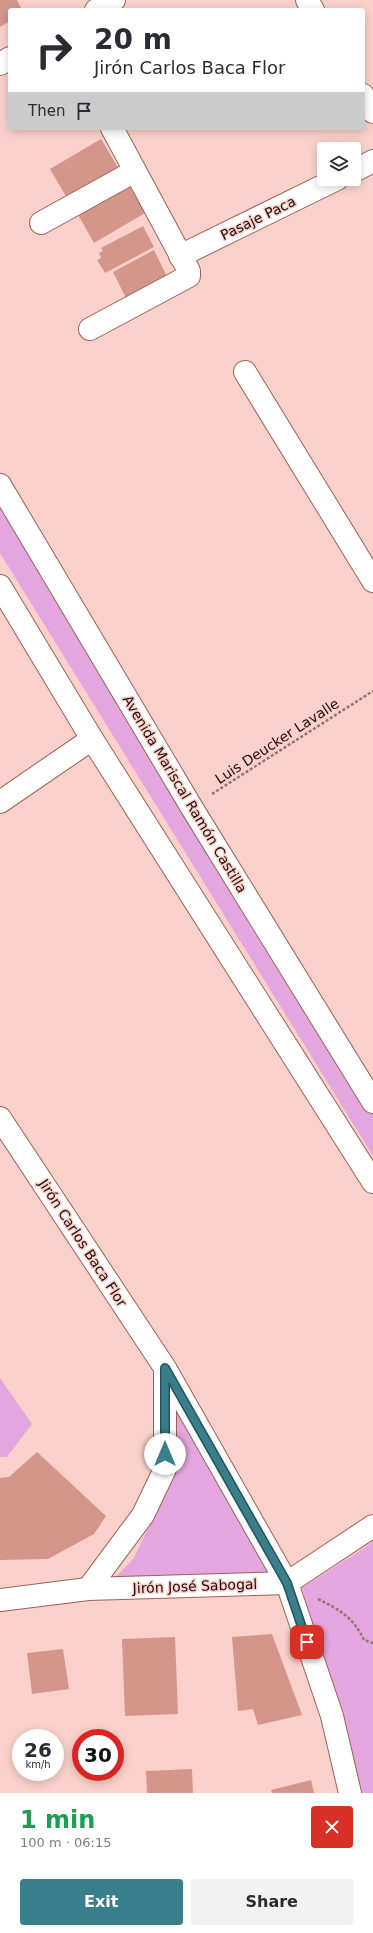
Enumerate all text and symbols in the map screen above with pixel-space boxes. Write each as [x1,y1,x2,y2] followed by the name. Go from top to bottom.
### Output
[94,23,172,56] text: 20 m
[28,24,80,76] icon: right
[94,57,285,78] text: Jirón Carlos Baca Flor
[73,100,95,122] icon: arrive
[28,102,65,120] text: Then
[317,142,361,186] map controls
[317,142,361,186] button: layers
[218,193,298,243] street label: Pasaje Paca
[120,692,250,896] street label: Avenida Mariscal Ramón Castilla
[212,695,342,787] street label: Luis Deucker Lavalle
[35,1175,130,1310] street label: Jirón Carlos Baca Flor
[144,1433,186,1475] position arrow
[131,1576,258,1596] street label: Jirón José Sabogal
[290,1625,324,1659] pin
[296,1631,318,1653] icon: arrive
[72,1729,124,1781] speed limit sign: 30
[24,1738,52,1762] text: 26
[25,1759,51,1770] text: km/h
[20,1806,95,1834] text: 1 min
[311,1806,353,1848] button: close
[20,1835,111,1850] text: 100 m · 06:15
[20,1879,183,1925] button: Exit
[191,1879,353,1925] button: Share

